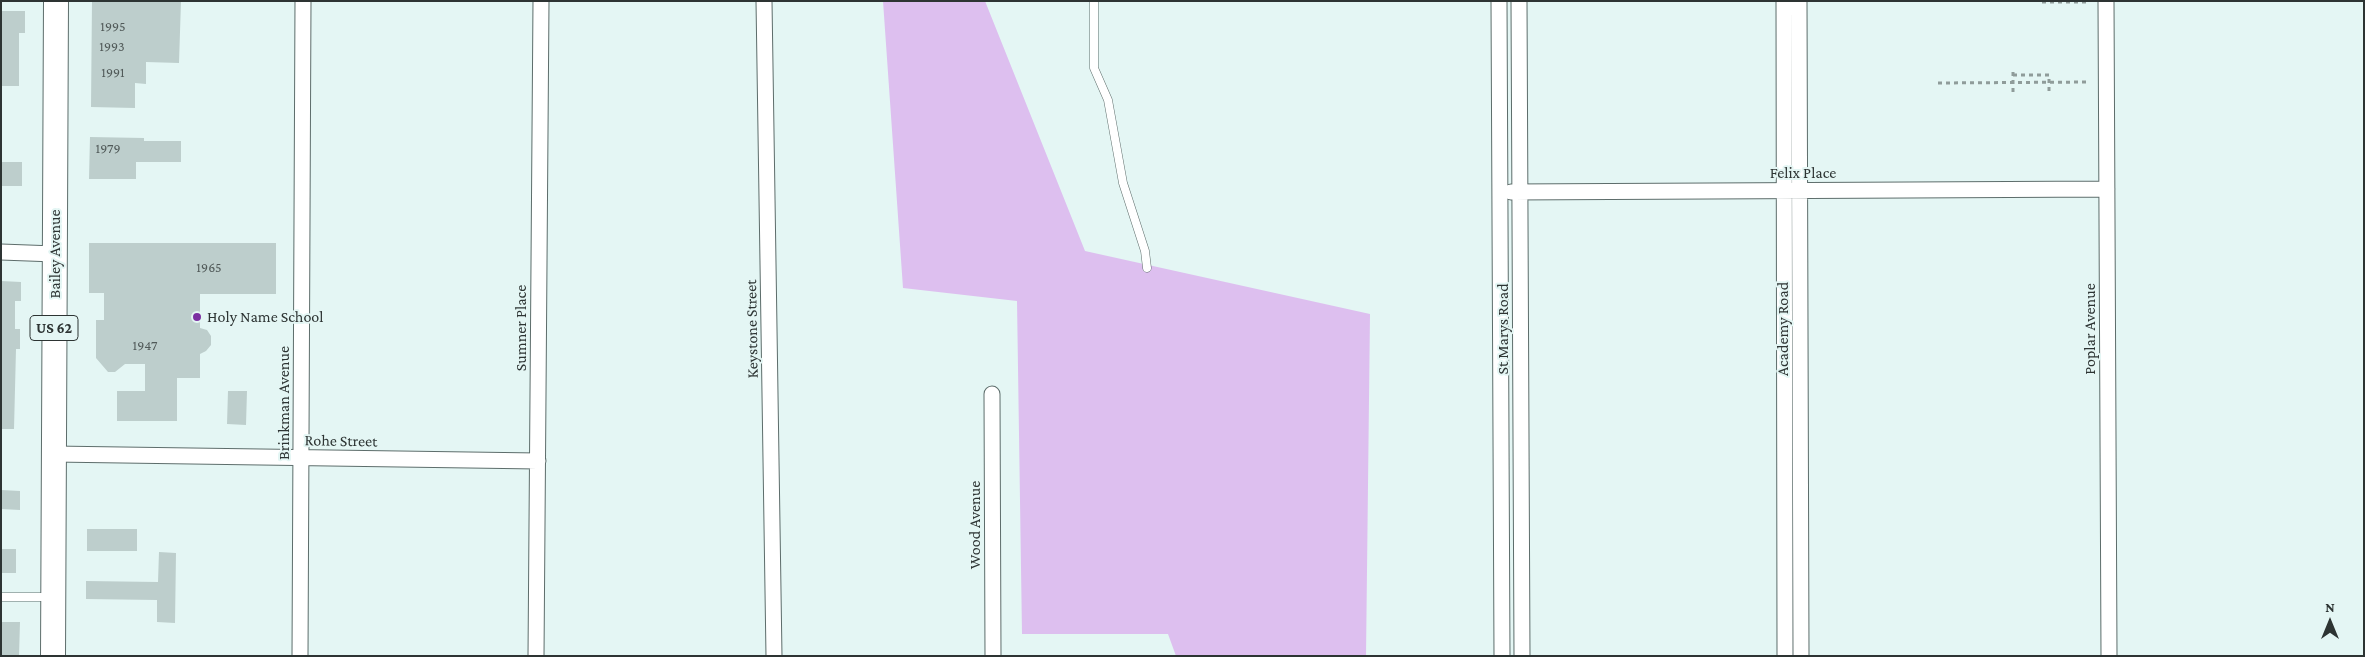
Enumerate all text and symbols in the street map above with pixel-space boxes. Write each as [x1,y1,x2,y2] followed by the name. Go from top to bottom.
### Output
[100,19,126,35] house number: 1995
[99,39,125,55] house number: 1993
[101,65,125,81] house number: 1991
[95,141,121,157] house number: 1979
[1770,163,1836,183] street label: Felix Place
[45,209,65,299] street label: Bailey Avenue
[196,260,222,276] house number: 1965
[742,279,762,379] street label: Keystone Street
[1773,282,1793,376] street label: Academy Road
[1493,283,1513,375] street label: St Marys Road
[2080,283,2100,375] street label: Poplar Avenue
[511,285,531,371] street label: Sumner Place
[207,307,323,327] place label: Holy Name School
[191,311,203,323] marker: Holy Name School
[30,316,78,340] road number: US 62
[133,338,157,354] house number: 1947
[274,346,294,460] street label: Brinkman Avenue
[304,431,378,451] street label: Rohe Street
[965,481,985,569] street label: Wood Avenue
[2305,597,2355,647] north arrow
[2325,599,2335,615] text: N

